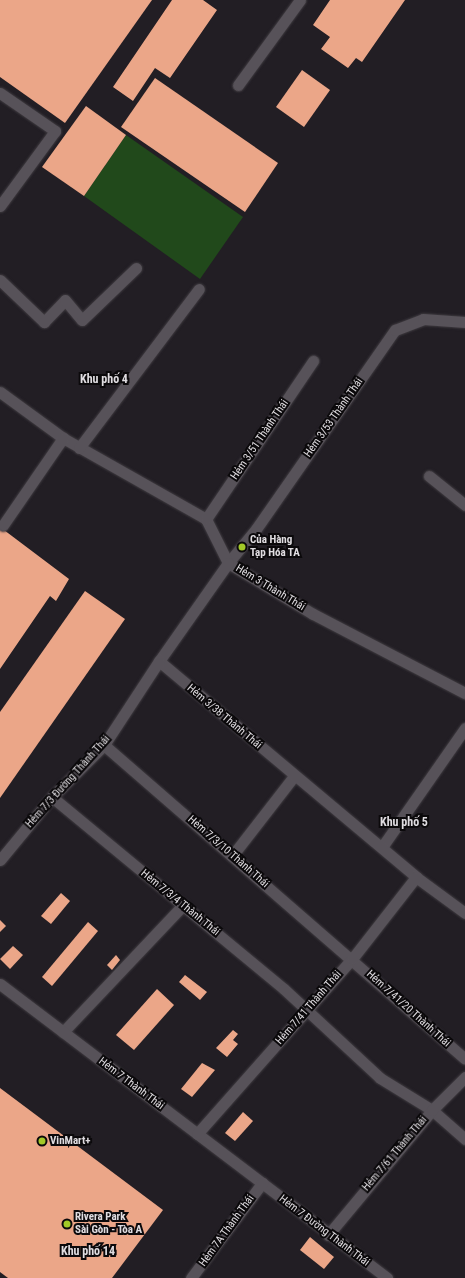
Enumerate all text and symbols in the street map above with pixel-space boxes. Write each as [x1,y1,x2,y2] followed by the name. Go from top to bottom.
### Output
[80,373,128,387] district label: Khu phố 4
[302,376,366,460] street label: Hẻm 3/53 Thành Thái
[228,397,292,483] street label: Hẻm 3/51 Thành Thái
[250,534,300,560] place label: Của Hàng Tạp Hóa TA
[237,542,247,552] marker: Của Hàng Tạp Hóa TA
[233,562,307,614] street label: Hẻm 3 Thành Thái
[184,682,264,752] street label: Hẻm 3/38 Thành Thái
[23,733,113,831] street label: Hẻm 7/3 Đường Thành Thái
[185,813,271,891] street label: Hẻm 7/3/10 Thành Thái
[380,816,428,830] district label: Khu phố 5
[138,867,222,939] street label: Hẻm 7/3/4 Thành Thái
[273,968,345,1048] street label: Hẻm 7/41 Thành Thái
[363,968,453,1050] street label: Hẻm 7/41/20 Thành Thái
[95,1055,167,1113] street label: Hẻm 7 Thành Thái
[360,1114,430,1194] street label: Hẻm 7/61 Thành Thái
[50,1134,91,1148] place label: VinMart+
[37,1136,47,1146] marker: VinMart+
[197,1193,257,1269] street label: Hẻm 7A Thành Thái
[276,1193,372,1269] street label: Hẻm 7 Đường Thành Thái
[75,1211,142,1237] place label: Rivera Park Sài Gòn - Tòa A
[62,1219,72,1229] marker: Rivera Park Sài Gòn - Tòa A
[61,1245,115,1259] district label: Khu phố 14

